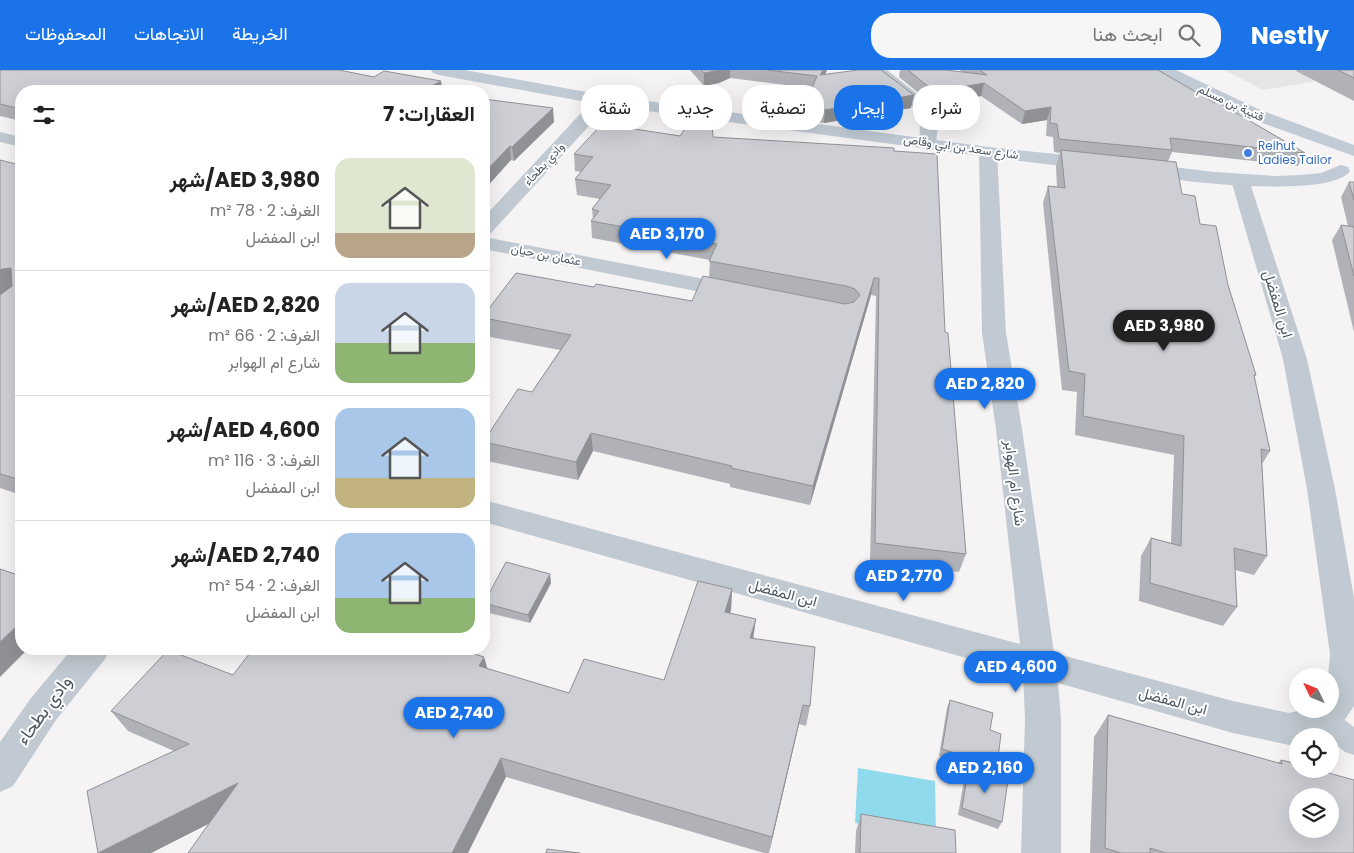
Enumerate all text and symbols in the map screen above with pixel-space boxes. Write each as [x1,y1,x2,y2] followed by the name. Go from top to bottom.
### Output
[871,13,1221,58] search box
[1251,19,1329,52] text: Nestly
[25,21,106,46] text: المحفوظات
[134,21,204,46] text: الاتجاهات
[232,21,288,46] text: الخريطة
[1093,21,1163,48] text: ابحث هنا
[1175,21,1203,49] icon: search
[1195,80,1267,125] street label: قتيبة بن مسلم
[581,85,649,130] chip: شقة
[659,85,732,130] chip: جديد
[742,85,824,130] chip: تصفية
[834,85,903,130] chip: إيجار
[913,85,980,130] chip: شراء
[383,99,475,128] text: العقارات: 7
[30,101,58,129] icon: filters
[902,130,1020,165] street label: شارع سعد بن ابي وقاص
[1258,137,1332,168] place label: Reihut Ladies Tailor
[519,138,570,190] street label: وادي بطحاء
[1242,147,1254,159] marker: Reihut Ladies Tailor
[169,165,320,194] text: AED 3,980/شهر
[375,178,435,238] icon: home
[210,199,320,222] text: الغرف: 2 · 78 m²
[610,218,724,260] pin: AED 3,170
[630,222,704,245] text: AED 3,170
[246,226,320,249] text: ابن المفضل
[510,239,583,270] street label: عثمان بن حيان
[1258,268,1299,340] street label: ابن المفضل
[171,290,320,319] text: AED 2,820/شهر
[375,303,435,363] icon: home
[1107,310,1221,352] pin: AED 3,980
[1124,314,1204,337] text: AED 3,980
[208,324,320,347] text: الغرف: 2 · 66 m²
[228,351,320,374] text: شارع ام الهوابر
[928,368,1042,410] pin: AED 2,820
[945,372,1025,395] text: AED 2,820
[167,415,320,444] text: AED 4,600/شهر
[375,428,435,488] icon: home
[999,438,1031,527] street label: شارع ام الهوابر
[208,449,320,472] text: الغرف: 3 · 116 m²
[246,476,320,499] text: ابن المفضل
[171,540,320,569] text: AED 2,740/شهر
[375,553,435,613] icon: home
[847,560,961,602] pin: AED 2,770
[866,564,942,587] text: AED 2,770
[747,573,819,612] street label: ابن المفضل
[209,574,320,597] text: الغرف: 2 · 54 m²
[246,601,320,624] text: ابن المفضل
[959,650,1073,693] pin: AED 4,600
[975,655,1057,678] text: AED 4,600
[1289,668,1339,718] north arrow
[1289,668,1339,838] map controls
[10,670,80,751] street label: وادي بطحاء
[1137,681,1209,720] street label: ابن المفضل
[397,696,511,739] pin: AED 2,740
[414,701,494,724] text: AED 2,740
[1289,728,1339,778] button: locate
[928,752,1042,794] pin: AED 2,160
[947,756,1023,779] text: AED 2,160
[1289,788,1339,838] button: layers

